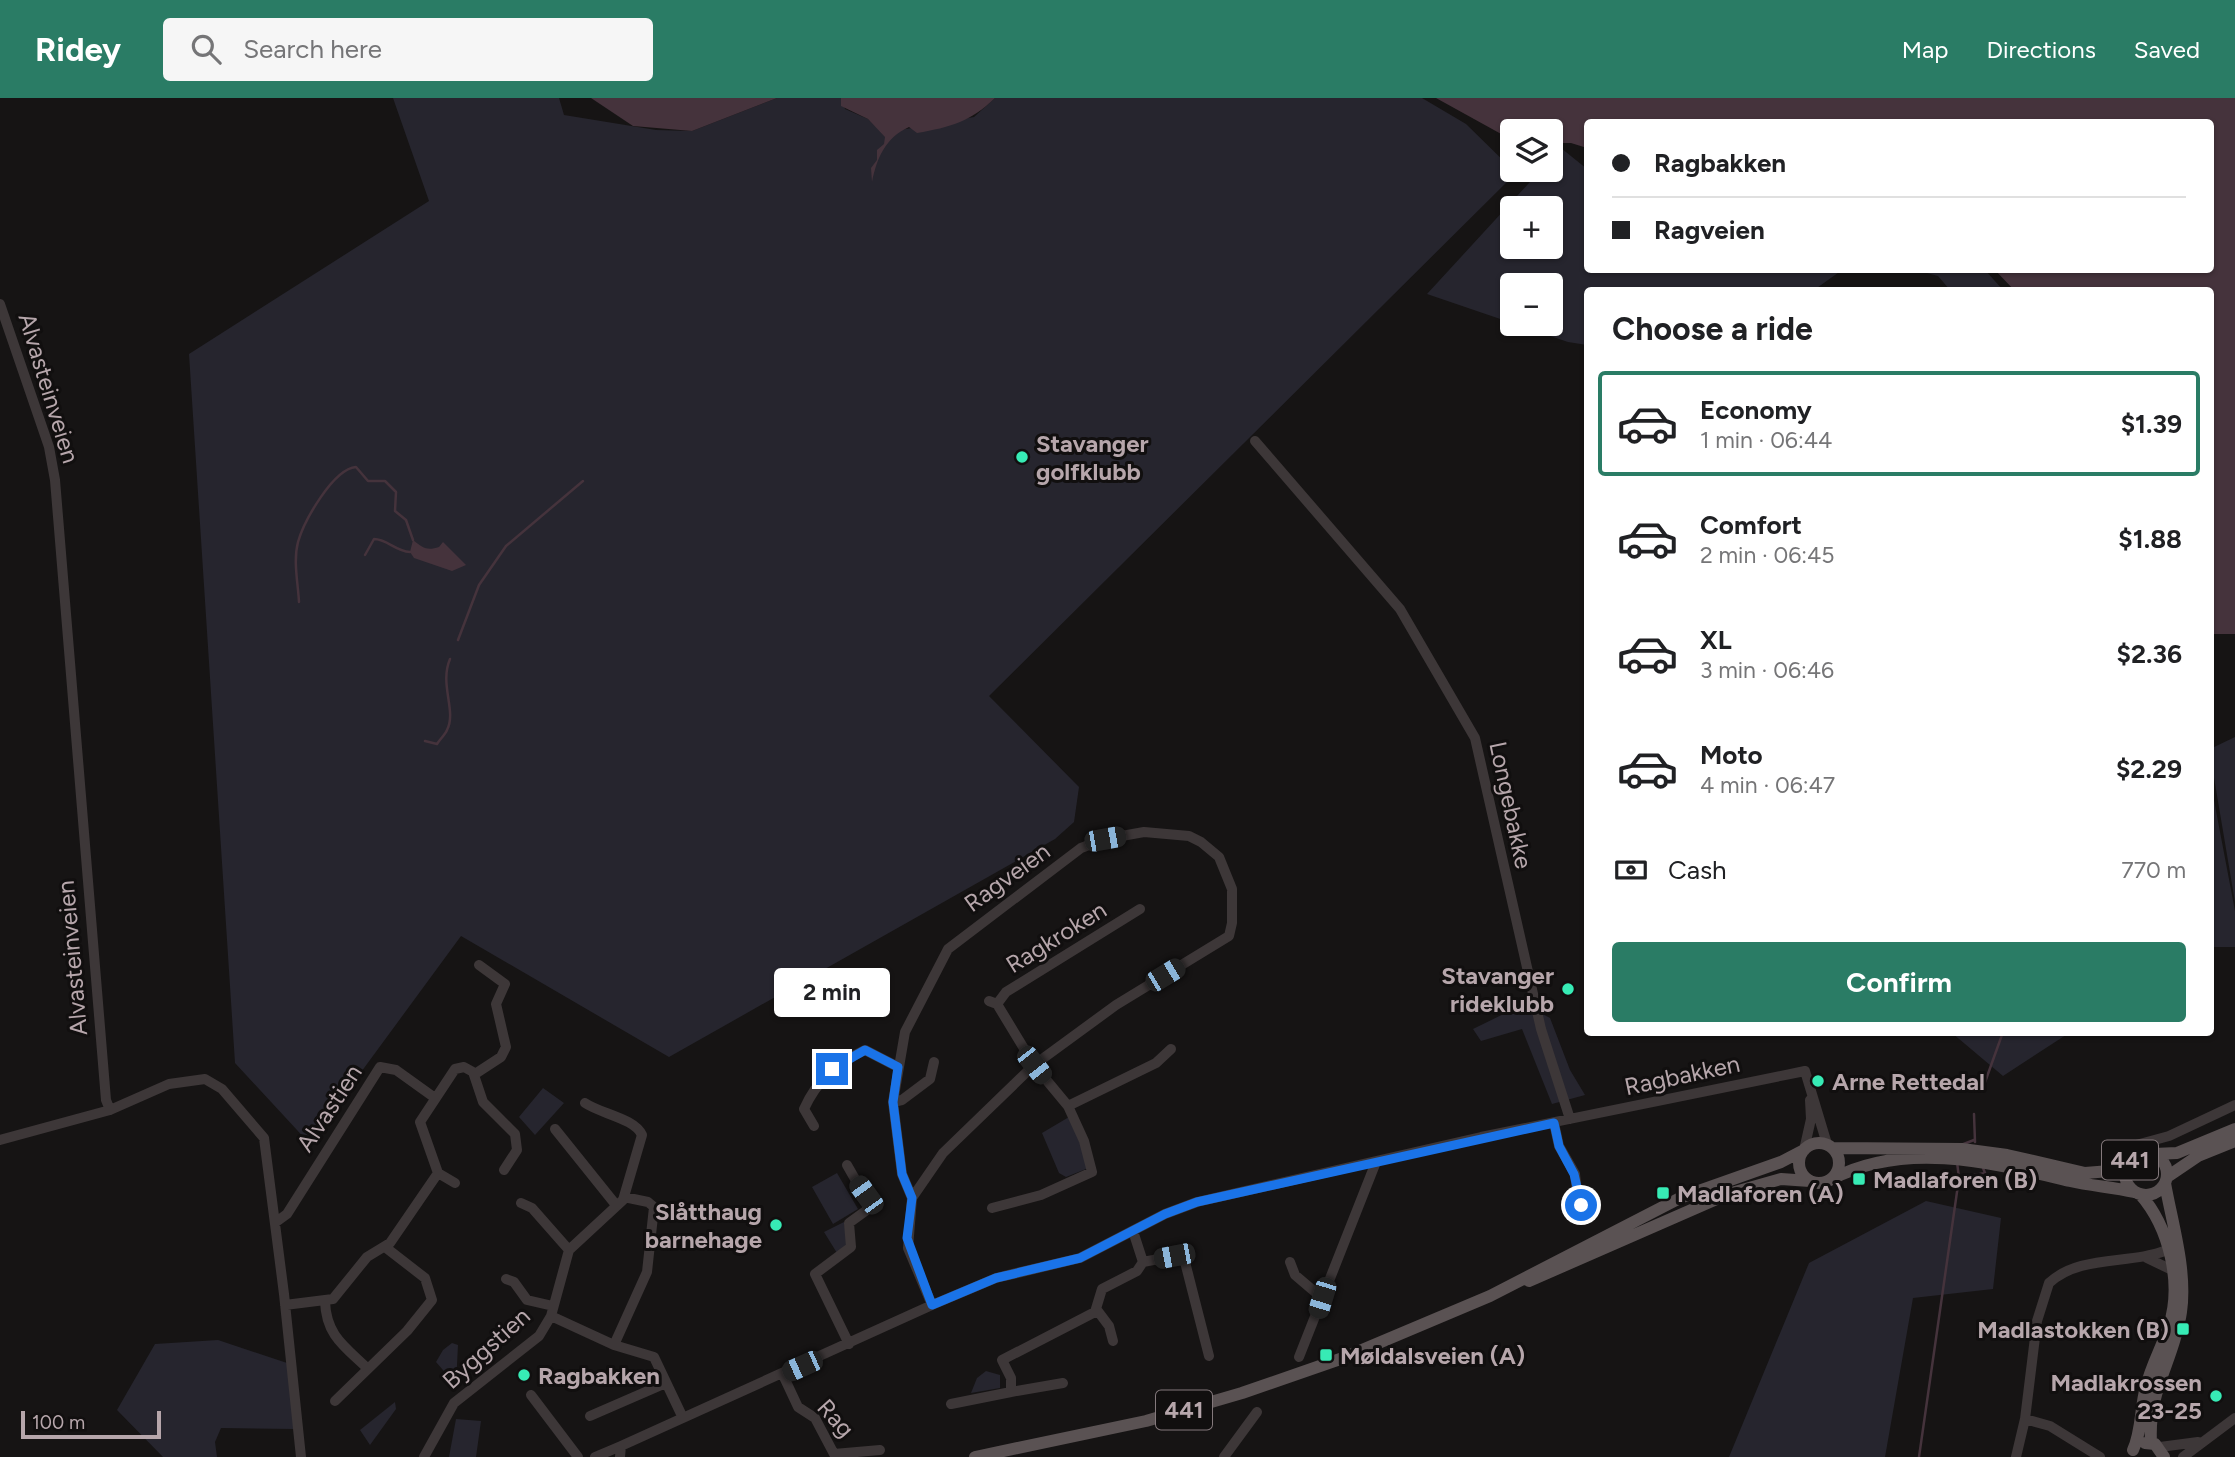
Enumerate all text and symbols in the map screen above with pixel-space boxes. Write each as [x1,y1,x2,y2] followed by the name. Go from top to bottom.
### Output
[163,18,653,81] search box
[35,30,121,69] text: Ridey
[187,30,225,68] icon: search
[243,33,382,65] text: Search here
[1902,35,1948,64] text: Map
[1986,35,2096,64] text: Directions
[2134,35,2200,64] text: Saved
[1500,119,1563,336] map controls
[1500,119,1563,182] button: layers
[1654,147,1786,179] text: Ragbakken
[1500,196,1563,259] button: +
[1654,214,1765,246] text: Ragveien
[1500,273,1563,336] button: −
[12,309,86,467] street label: Alvasteinveien
[1612,310,1813,348] text: Choose a ride
[1616,392,1679,455] icon: car
[1700,394,1812,426] text: Economy
[2121,408,2182,440] text: $1.39
[1700,426,1832,454] text: 1 min · 06:44
[1036,429,1149,486] place label: Stavanger golfklubb
[1014,449,1030,465] marker: Stavanger golfklubb
[1616,507,1679,570] icon: car
[1700,509,1802,541] text: Comfort
[2118,523,2182,555] text: $1.88
[1700,541,1835,569] text: 2 min · 06:45
[1616,622,1679,685] icon: car
[1700,624,1732,656] text: XL
[2117,638,2182,670] text: $2.36
[1700,656,1834,684] text: 3 min · 06:46
[1616,737,1679,800] icon: car
[1483,739,1539,871] street label: Longebakke
[1700,739,1763,771] text: Moto
[2116,753,2182,785] text: $2.29
[1700,771,1835,799] text: 4 min · 06:47
[1083,825,1128,853] car
[959,836,1055,918] street label: Ragveien
[1612,851,1650,889] icon: cash
[1668,854,1727,886] text: Cash
[2121,856,2186,884] text: 770 m
[51,879,93,1037] street label: Alvasteinveien
[1000,895,1112,979] street label: Ragkroken
[1612,942,2186,1022] button: Confirm
[1142,955,1189,995] car
[1441,961,1554,1018] place label: Stavanger rideklubb
[774,968,890,1016] callout: 2 min
[803,978,861,1006] text: 2 min
[1560,981,1576,997] marker: Stavanger rideklubb
[1013,1042,1056,1088] car
[1622,1049,1742,1101] street label: Ragbakken
[816,1053,848,1085] route end
[290,1059,368,1157] street label: Alvastien
[1832,1067,1985,1096] place label: Arne Rettedal
[1810,1073,1826,1089] marker: Arne Rettedal
[2102,1140,2158,1180] road number: 441
[1873,1165,2037,1194] place label: Madlaforen (B)
[1851,1171,1867,1187] marker: Madlaforen (B)
[846,1172,887,1218] car
[1677,1179,1844,1208] place label: Madlaforen (A)
[1655,1185,1671,1201] marker: Madlaforen (A)
[1565,1189,1597,1221] route start
[645,1197,762,1254] place label: Slåtthaug barnehage
[768,1217,784,1233] marker: Slåtthaug barnehage
[1152,1242,1197,1270] car
[1306,1275,1339,1321] car
[436,1301,536,1395] street label: Byggstien
[1977,1315,2169,1344] place label: Madlastokken (B)
[2175,1321,2191,1337] marker: Madlastokken (B)
[1340,1341,1525,1370] place label: Møldalsveien (A)
[1318,1347,1334,1363] marker: Møldalsveien (A)
[779,1348,826,1384] car
[538,1361,660,1390] place label: Ragbakken
[516,1367,532,1383] marker: Ragbakken
[2050,1368,2202,1425] place label: Madlakrossen 23-25
[2208,1388,2224,1404] marker: Madlakrossen 23-25
[1156,1390,1212,1429] road number: 441
[811,1393,861,1443] street label: Rag
[21,1408,161,1440] scale bar
[32,1411,85,1434] text: 100 m

